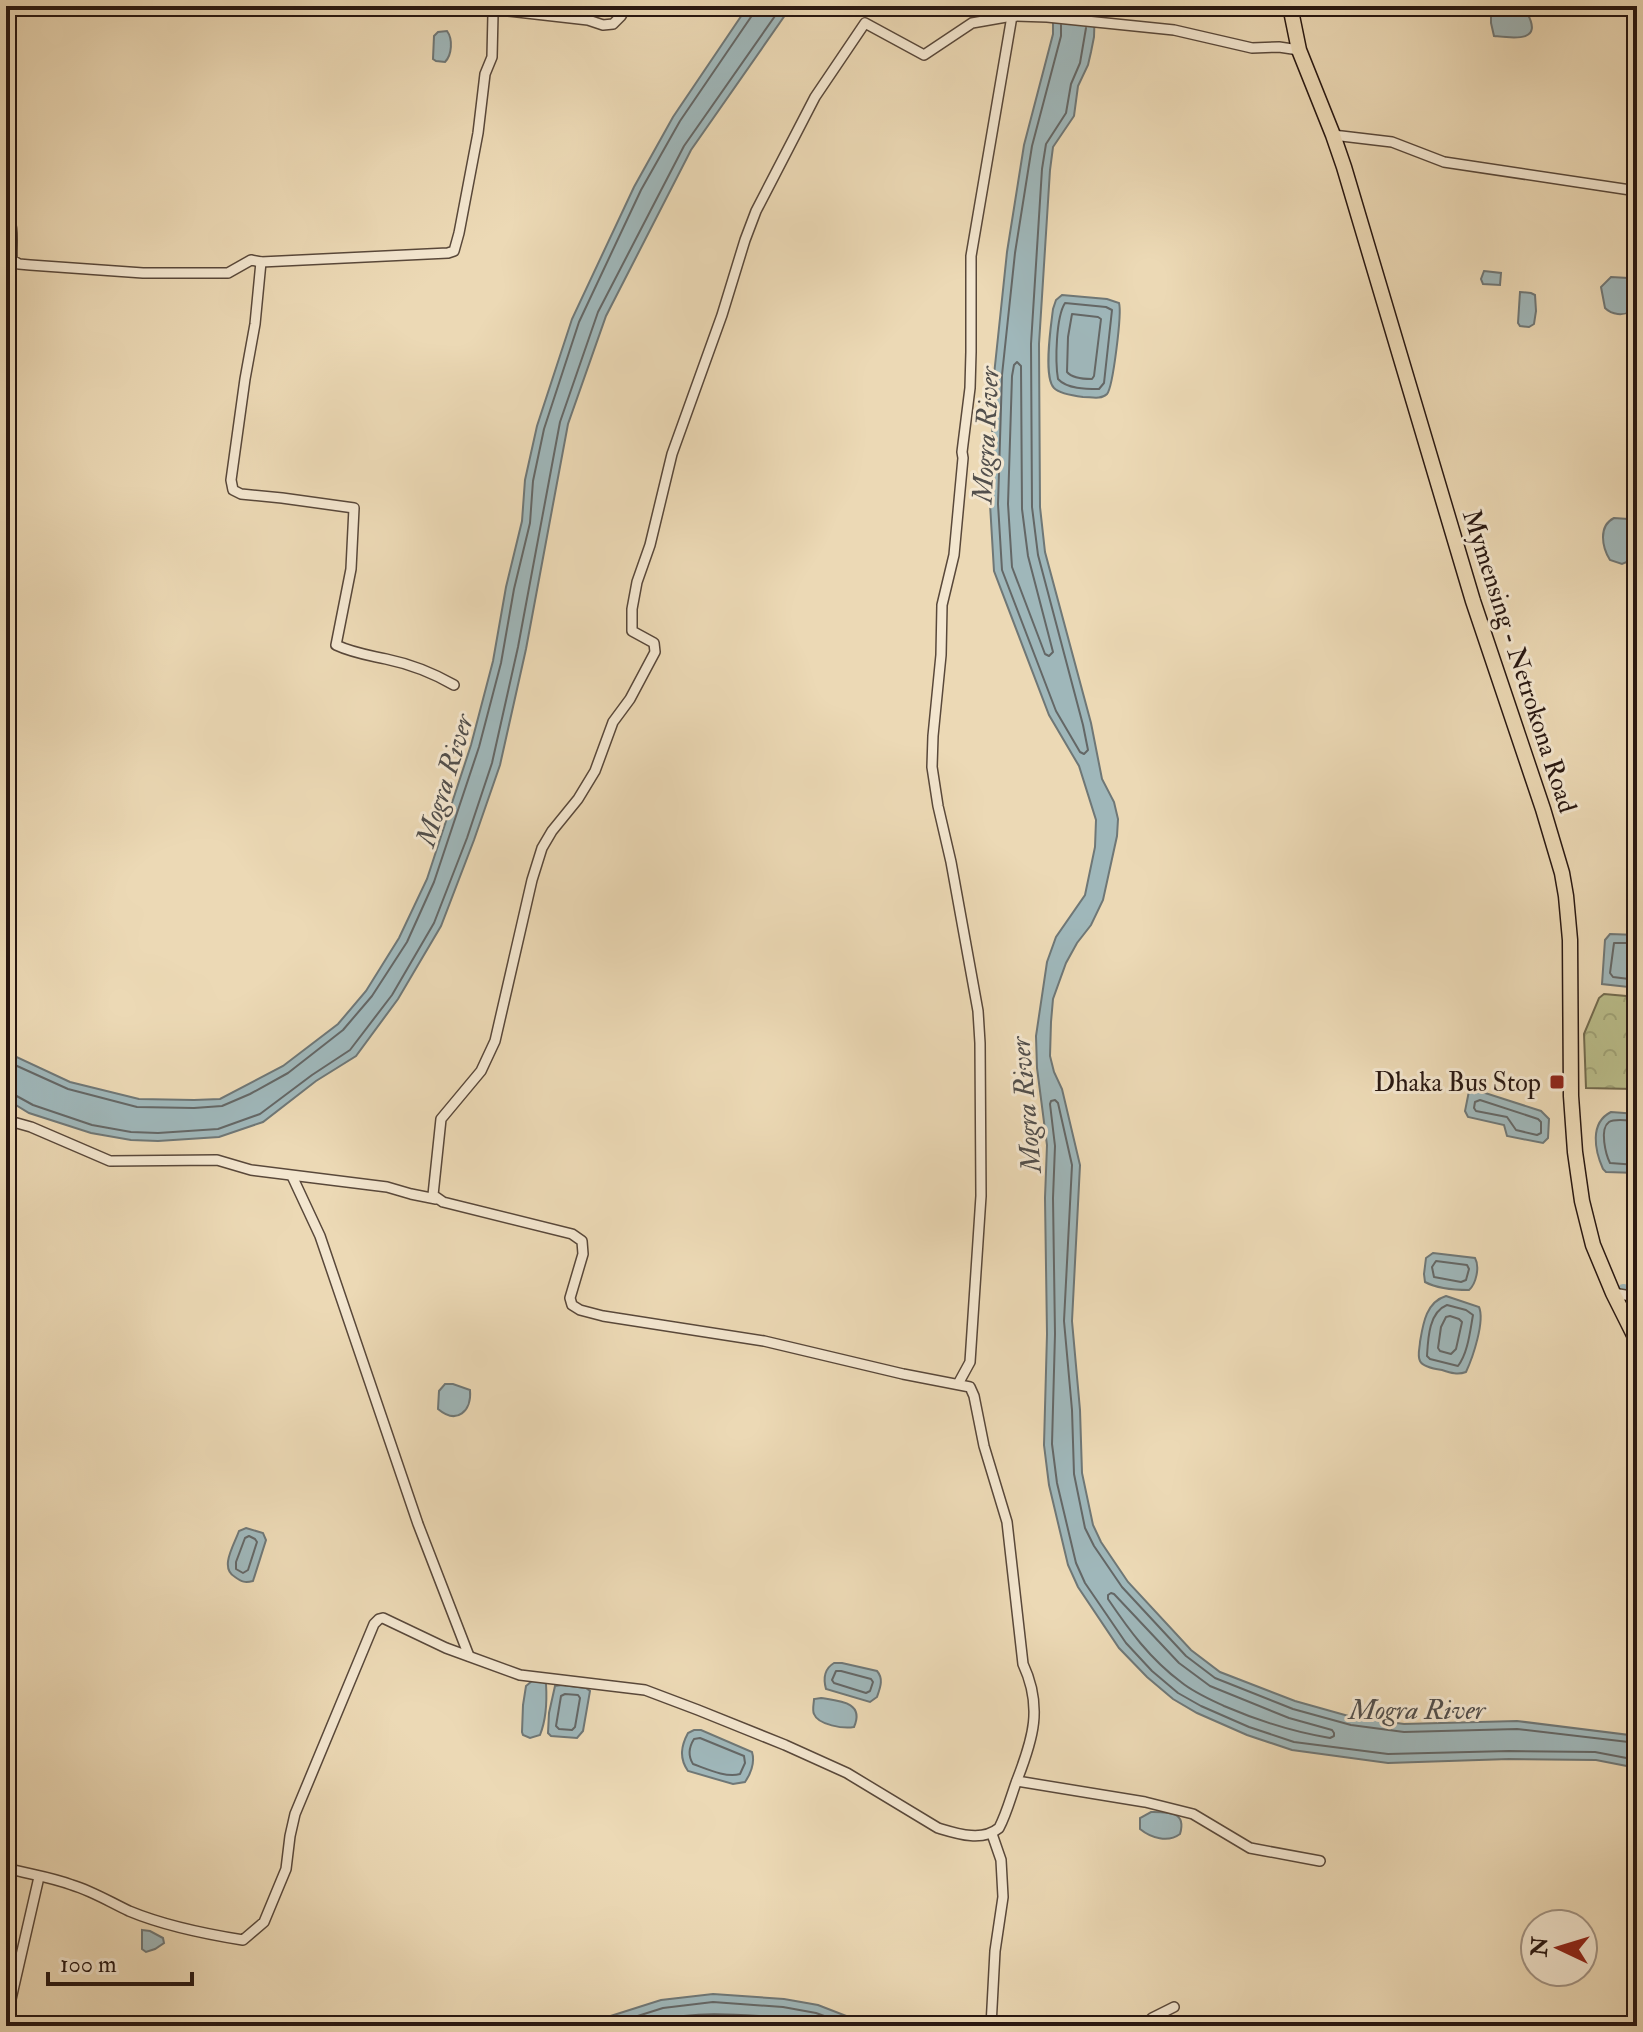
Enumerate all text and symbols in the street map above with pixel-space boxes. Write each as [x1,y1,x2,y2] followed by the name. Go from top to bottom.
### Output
[965,364,1008,506] water label: Mogra River
[1455,506,1583,817] street label: Mymensing - Netrokona Road
[408,709,483,853] water label: Mogra River
[1003,1034,1050,1176] water label: Mogra River
[1374,1067,1541,1100] place label: Dhaka Bus Stop
[1548,1073,1566,1091] marker: Dhaka Bus Stop
[1347,1693,1487,1728] water label: Mogra River
[1519,1908,1599,1988] north arrow
[48,1936,192,1986] scale bar
[1525,1936,1555,1958] text: N
[60,1949,117,1980] text: 100 m

